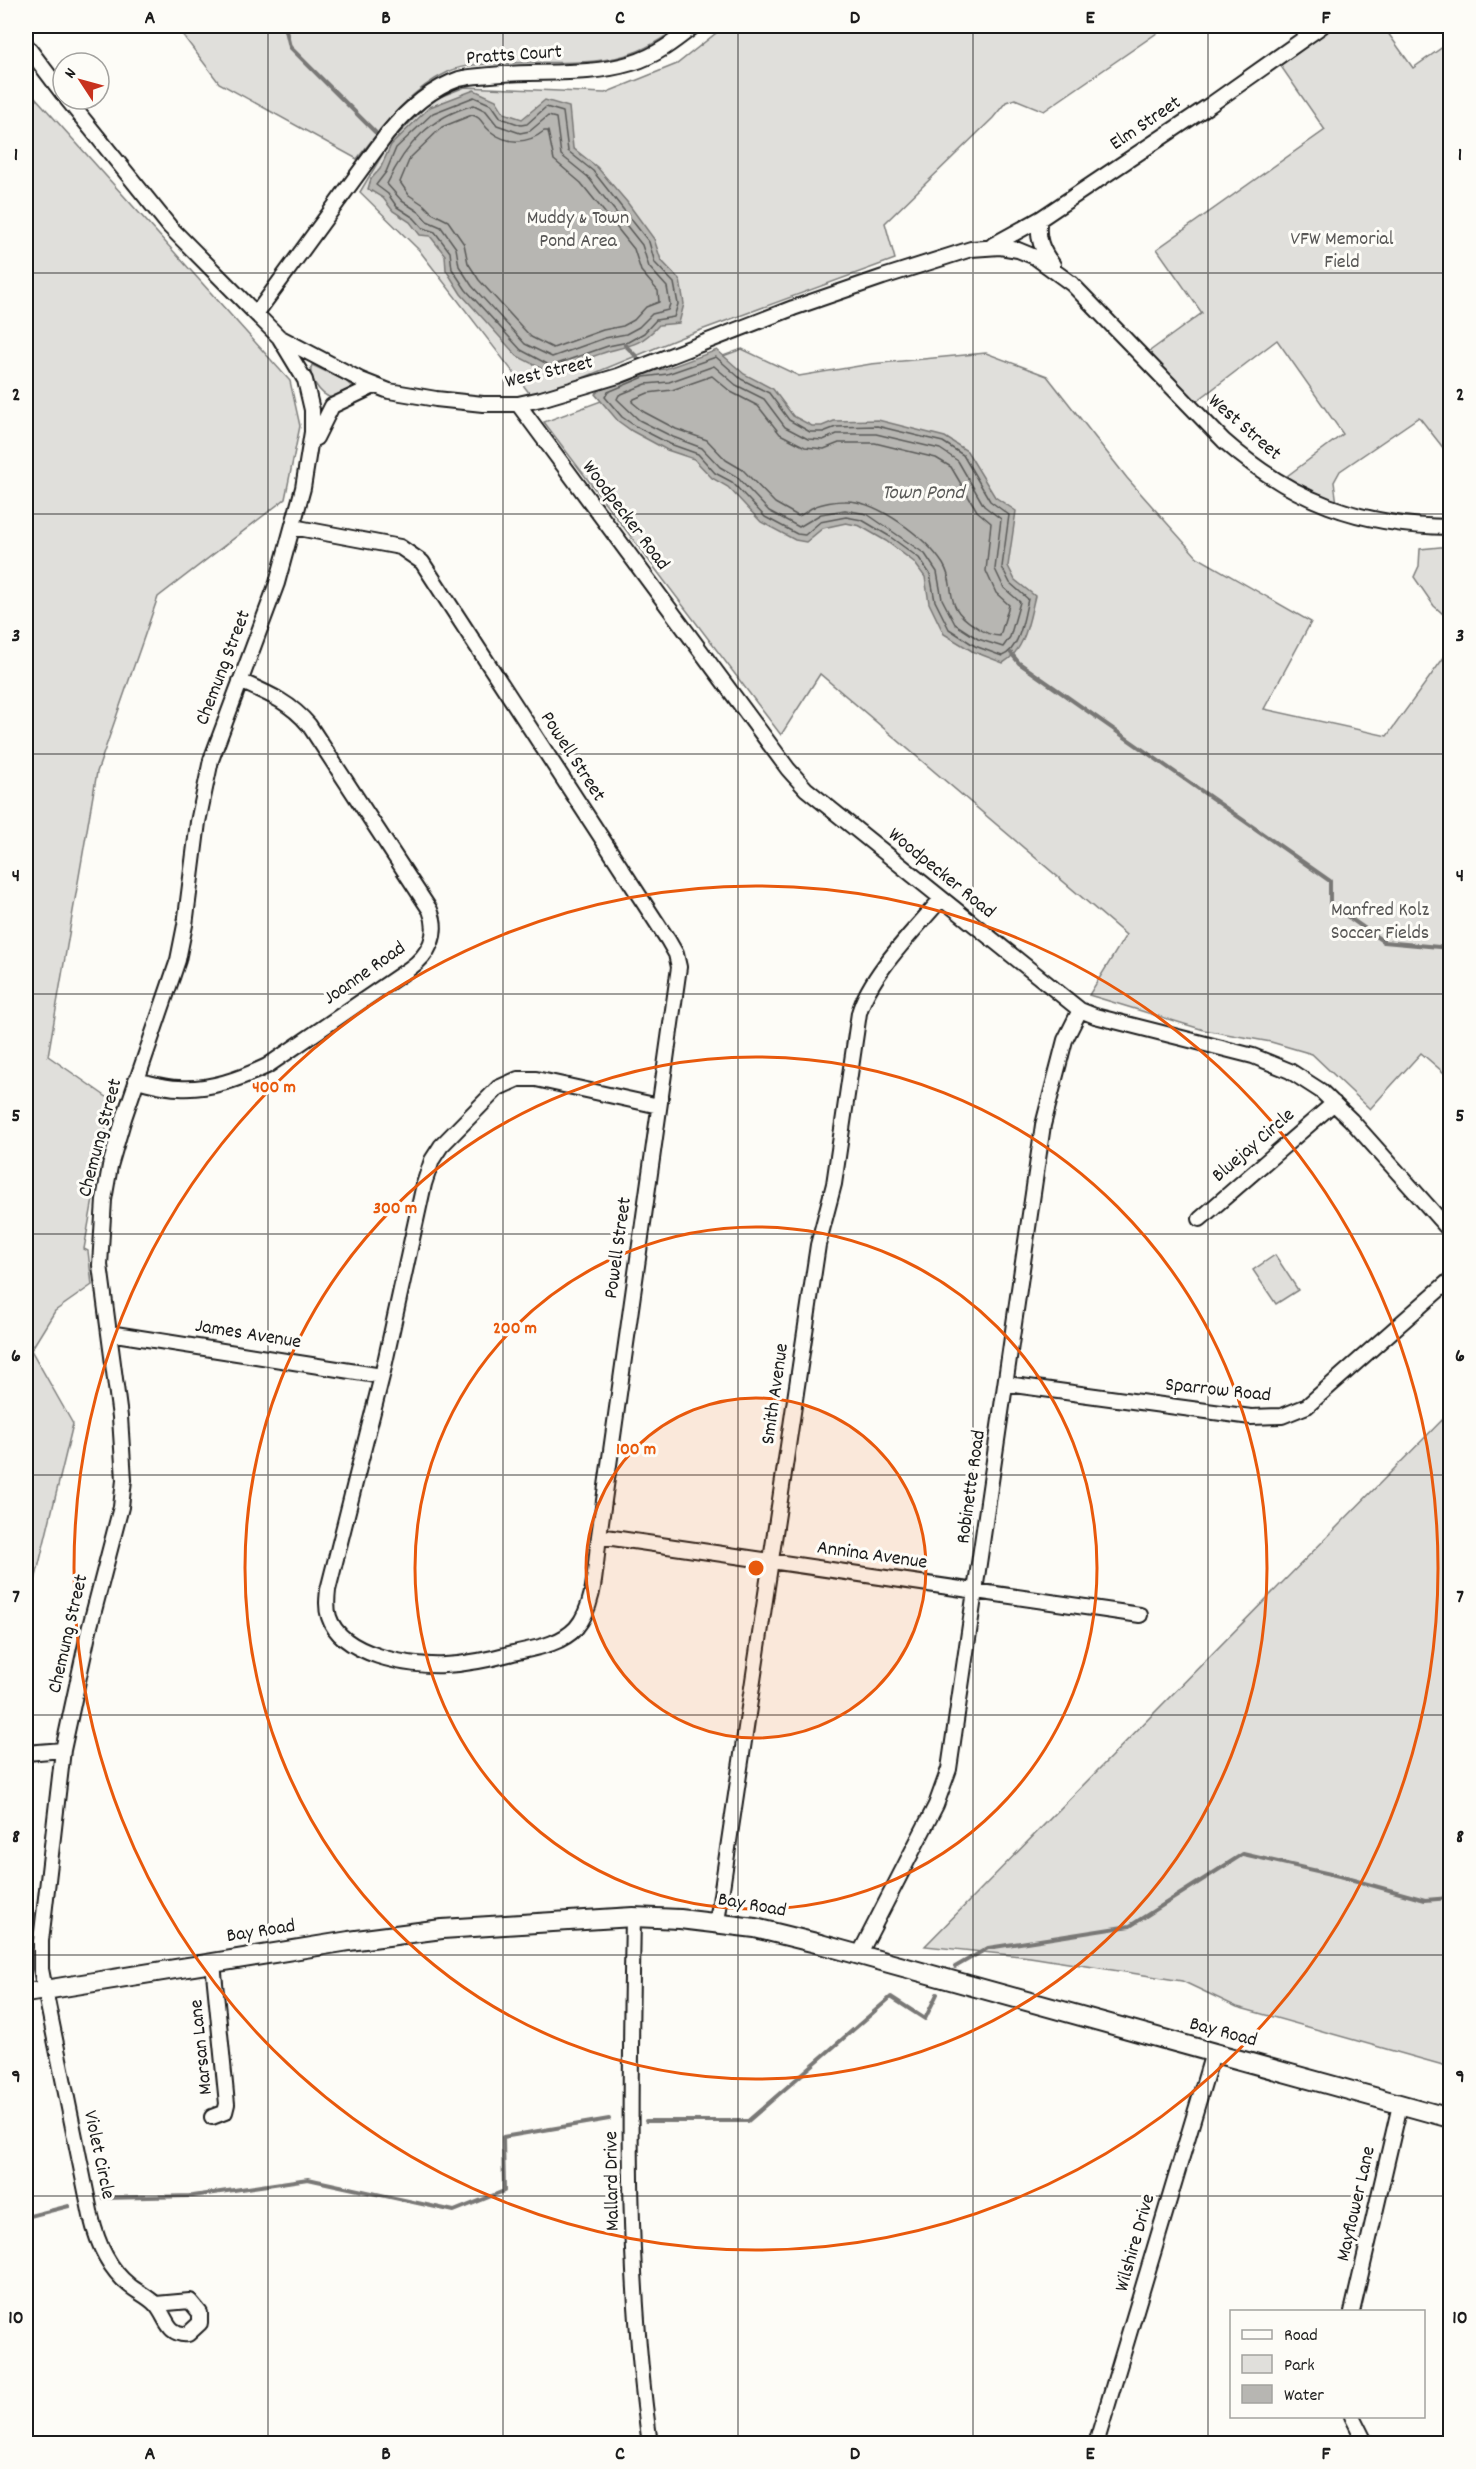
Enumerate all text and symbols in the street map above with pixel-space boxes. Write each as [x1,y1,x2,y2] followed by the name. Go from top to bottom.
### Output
[145,5,156,33] text: A
[381,5,391,33] text: B
[615,5,625,33] text: C
[850,5,861,33] text: D
[1085,5,1095,33] text: E
[1322,5,1332,33] text: F
[465,39,563,73] street label: Pratts Court
[51,51,111,111] north arrow
[59,64,83,84] text: N
[1105,90,1187,158] street label: Elm Street
[14,142,18,170] text: 1
[1458,142,1462,170] text: 1
[527,205,629,256] park label: Muddy & Town Pond Area
[1291,226,1394,277] park label: VFW Memorial Field
[502,349,596,397] street label: West Street
[12,382,20,410] text: 2
[1456,382,1464,410] text: 2
[1201,388,1287,468] street label: West Street
[574,455,676,577] street label: Woodpecker Road
[882,479,967,509] water label: Town Pond
[189,606,259,730] street label: Chemung Street
[12,623,20,651] text: 3
[1456,623,1464,651] text: 3
[532,706,612,808] street label: Powell Street
[881,822,1001,926] street label: Woodpecker Road
[12,863,20,891] text: 4
[1456,863,1464,891] text: 4
[1331,897,1429,948] park label: Manfred Kolz Soccer Fields
[318,935,412,1013] street label: Joanne Road
[72,1076,130,1200] street label: Chemung Street
[252,1076,296,1101] text: 400 m
[1207,1102,1302,1190] street label: Bluejay Circle
[11,1103,21,1131] text: 5
[1455,1103,1465,1131] text: 5
[598,1195,640,1301] street label: Powell Street
[373,1197,417,1222] text: 300 m
[193,1313,303,1357] street label: James Avenue
[493,1317,537,1342] text: 200 m
[755,1341,797,1446] street label: Smith Avenue
[11,1343,21,1371] text: 6
[1455,1343,1465,1371] text: 6
[1164,1372,1272,1410] street label: Sparrow Road
[950,1428,994,1546] street label: Robinette Road
[616,1438,656,1463] text: 100 m
[815,1534,929,1578] street label: Annina Avenue
[746,1558,766,1578] centre of rings
[42,1572,96,1696] street label: Chemung Street
[12,1584,20,1612] text: 7
[1456,1584,1464,1612] text: 7
[12,1824,20,1852] text: 8
[1456,1824,1464,1852] text: 8
[716,1886,788,1926] street label: Bay Road
[225,1913,297,1951] street label: Bay Road
[183,1998,221,2096] street label: Marsan Lane
[1186,2011,1260,2055] street label: Bay Road
[11,2064,21,2092] text: 9
[1455,2064,1465,2092] text: 9
[75,2108,121,2202] street label: Violet Circle
[598,2131,628,2231] street label: Mallard Drive
[1330,2143,1384,2264] street label: Mayflower Lane
[1109,2191,1163,2295] street label: Wilshire Drive
[8,2305,24,2333] text: 10
[1452,2305,1468,2333] text: 10
[1230,2310,1425,2418] legend
[1284,2324,1318,2349] text: Road
[1284,2354,1315,2379] text: Park
[1284,2384,1324,2409] text: Water
[145,2441,156,2469] text: A
[381,2441,391,2469] text: B
[615,2441,625,2469] text: C
[850,2441,861,2469] text: D
[1085,2441,1095,2469] text: E
[1322,2441,1332,2469] text: F

